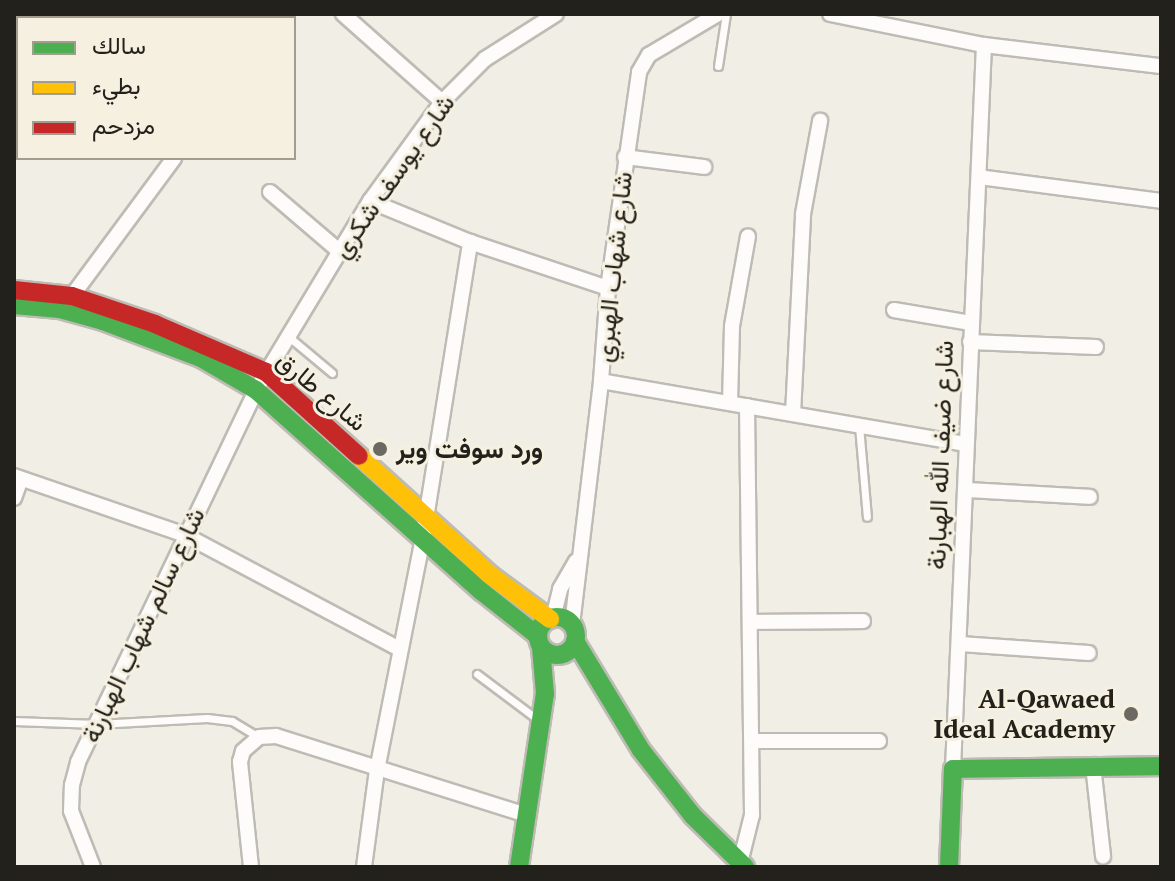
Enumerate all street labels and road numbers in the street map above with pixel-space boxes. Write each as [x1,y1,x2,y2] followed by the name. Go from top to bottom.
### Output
[325,88,461,264] street label: شارع يوسف شكري
[587,170,639,364] street label: شارع شهاب الهبري
[920,340,960,570] street label: شارع ضيف الله الهبارنة
[270,344,374,438] street label: شارع طارق
[75,502,211,748] street label: شارع سالم شهاب الهبارنة

